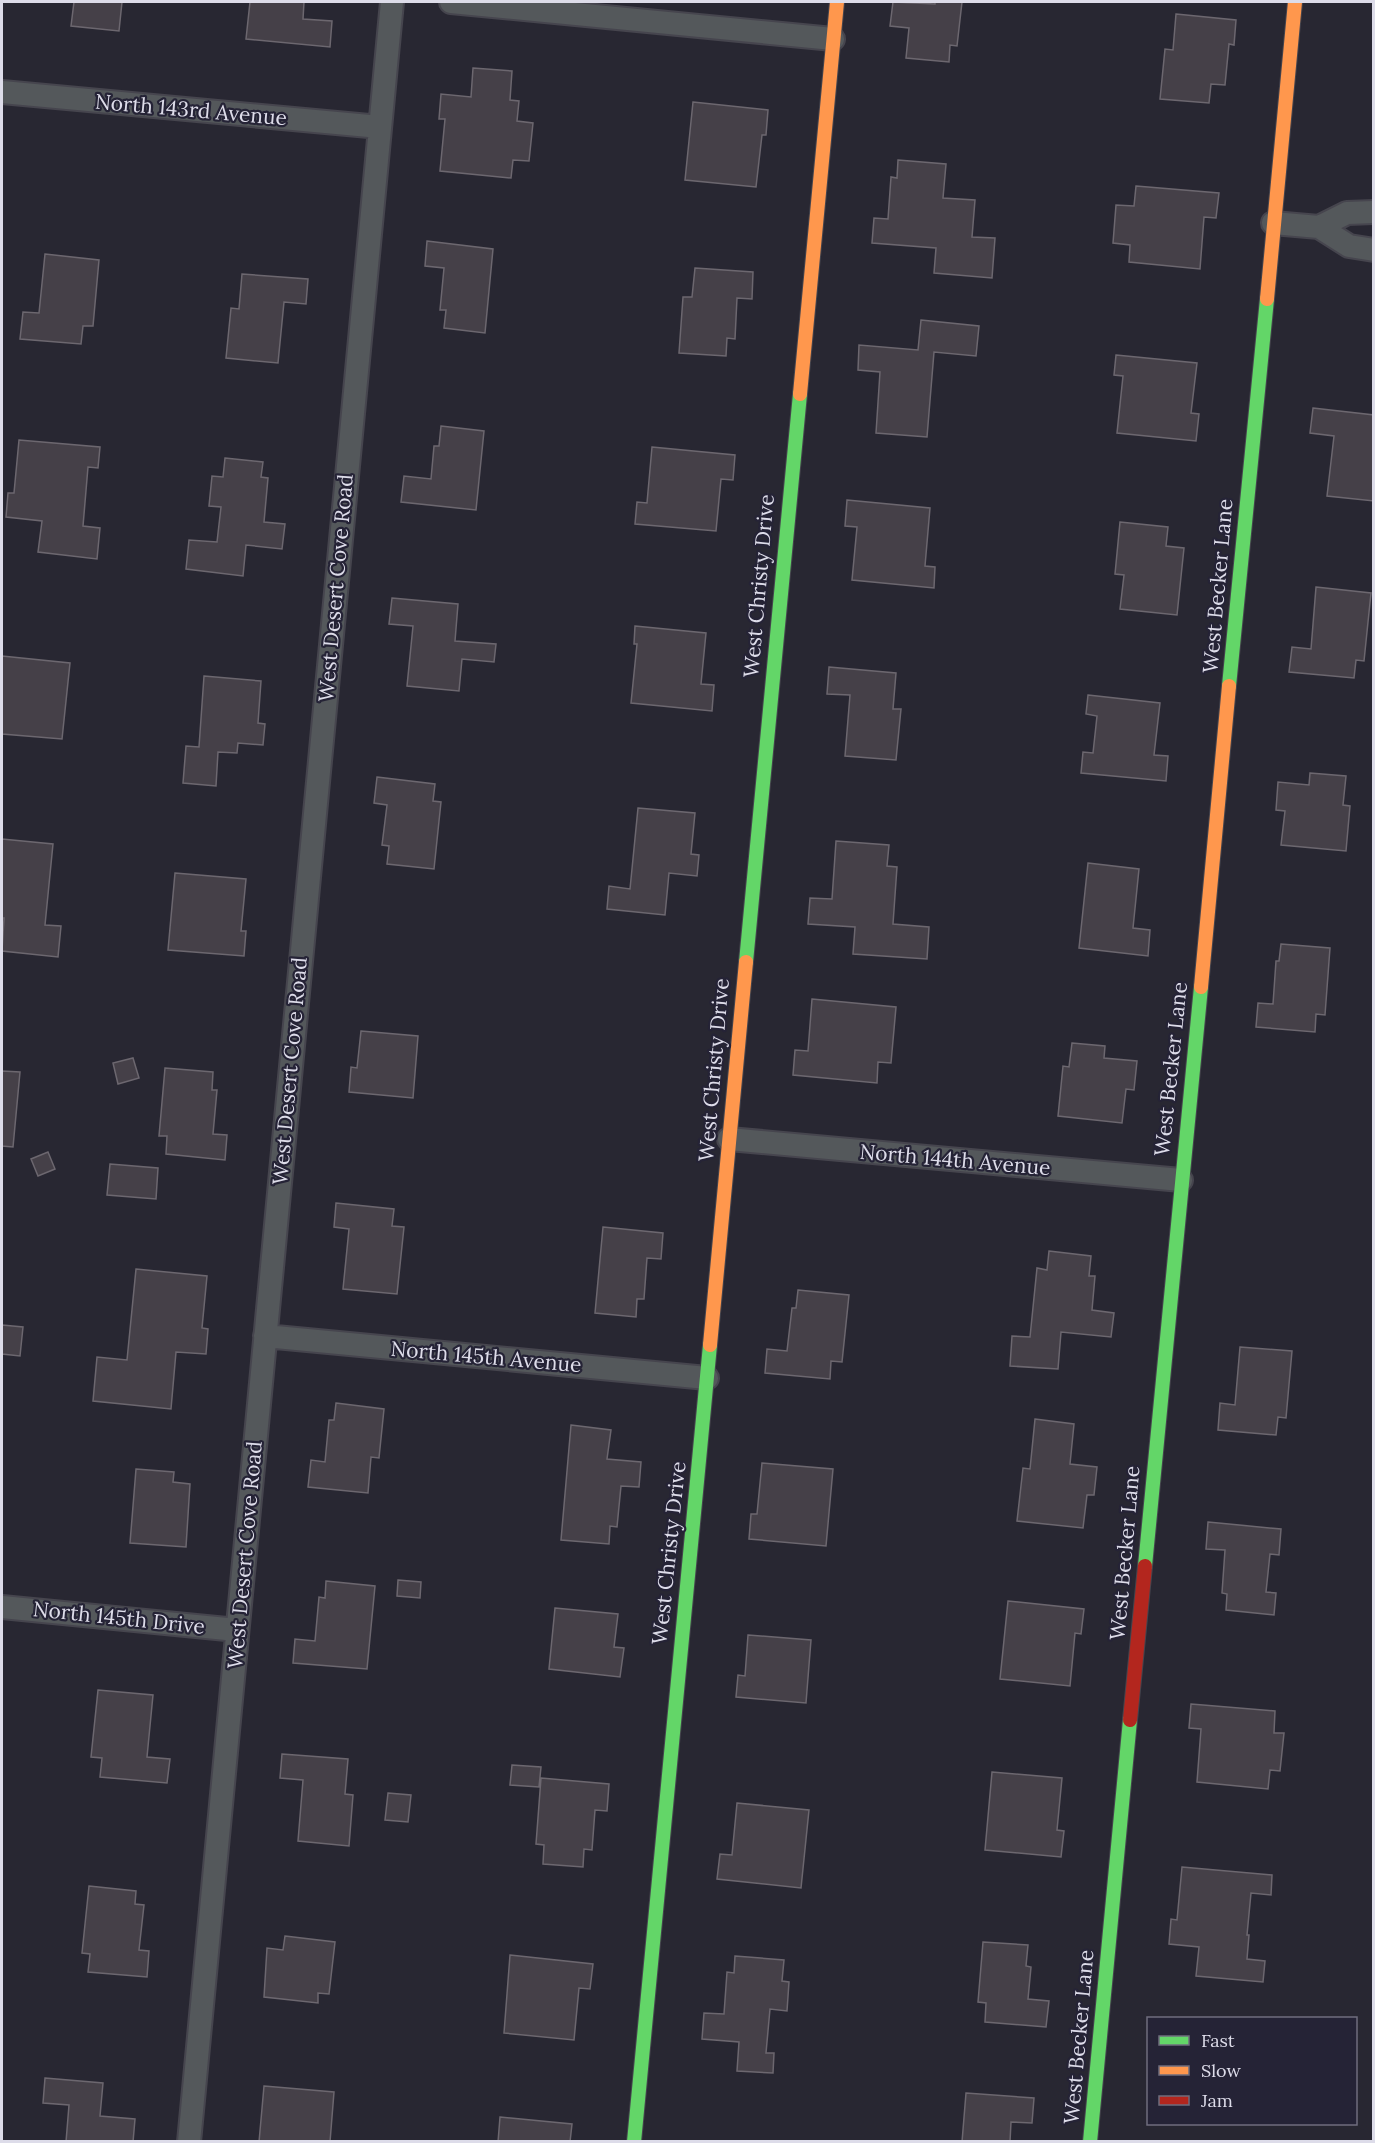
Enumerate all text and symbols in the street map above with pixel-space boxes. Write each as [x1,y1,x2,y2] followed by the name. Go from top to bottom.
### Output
[94,88,288,131] street label: North 143rd Avenue
[312,473,359,703] street label: West Desert Cove Road
[737,493,780,679] street label: West Christy Drive
[1196,498,1239,674] street label: West Becker Lane
[266,956,313,1186] street label: West Desert Cove Road
[692,977,735,1163] street label: West Christy Drive
[1148,980,1193,1157] street label: West Becker Lane
[858,1138,1052,1181] street label: North 144th Avenue
[389,1335,583,1378] street label: North 145th Avenue
[221,1440,268,1670] street label: West Desert Cove Road
[645,1460,692,1646] street label: West Christy Drive
[1103,1465,1146,1641] street label: West Becker Lane
[32,1595,206,1640] street label: North 145th Drive
[1057,1949,1100,2125] street label: West Becker Lane
[1147,2017,1357,2125] legend
[1201,2029,1235,2052] text: Fast
[1201,2059,1241,2082] text: Slow
[1200,2089,1233,2112] text: Jam

